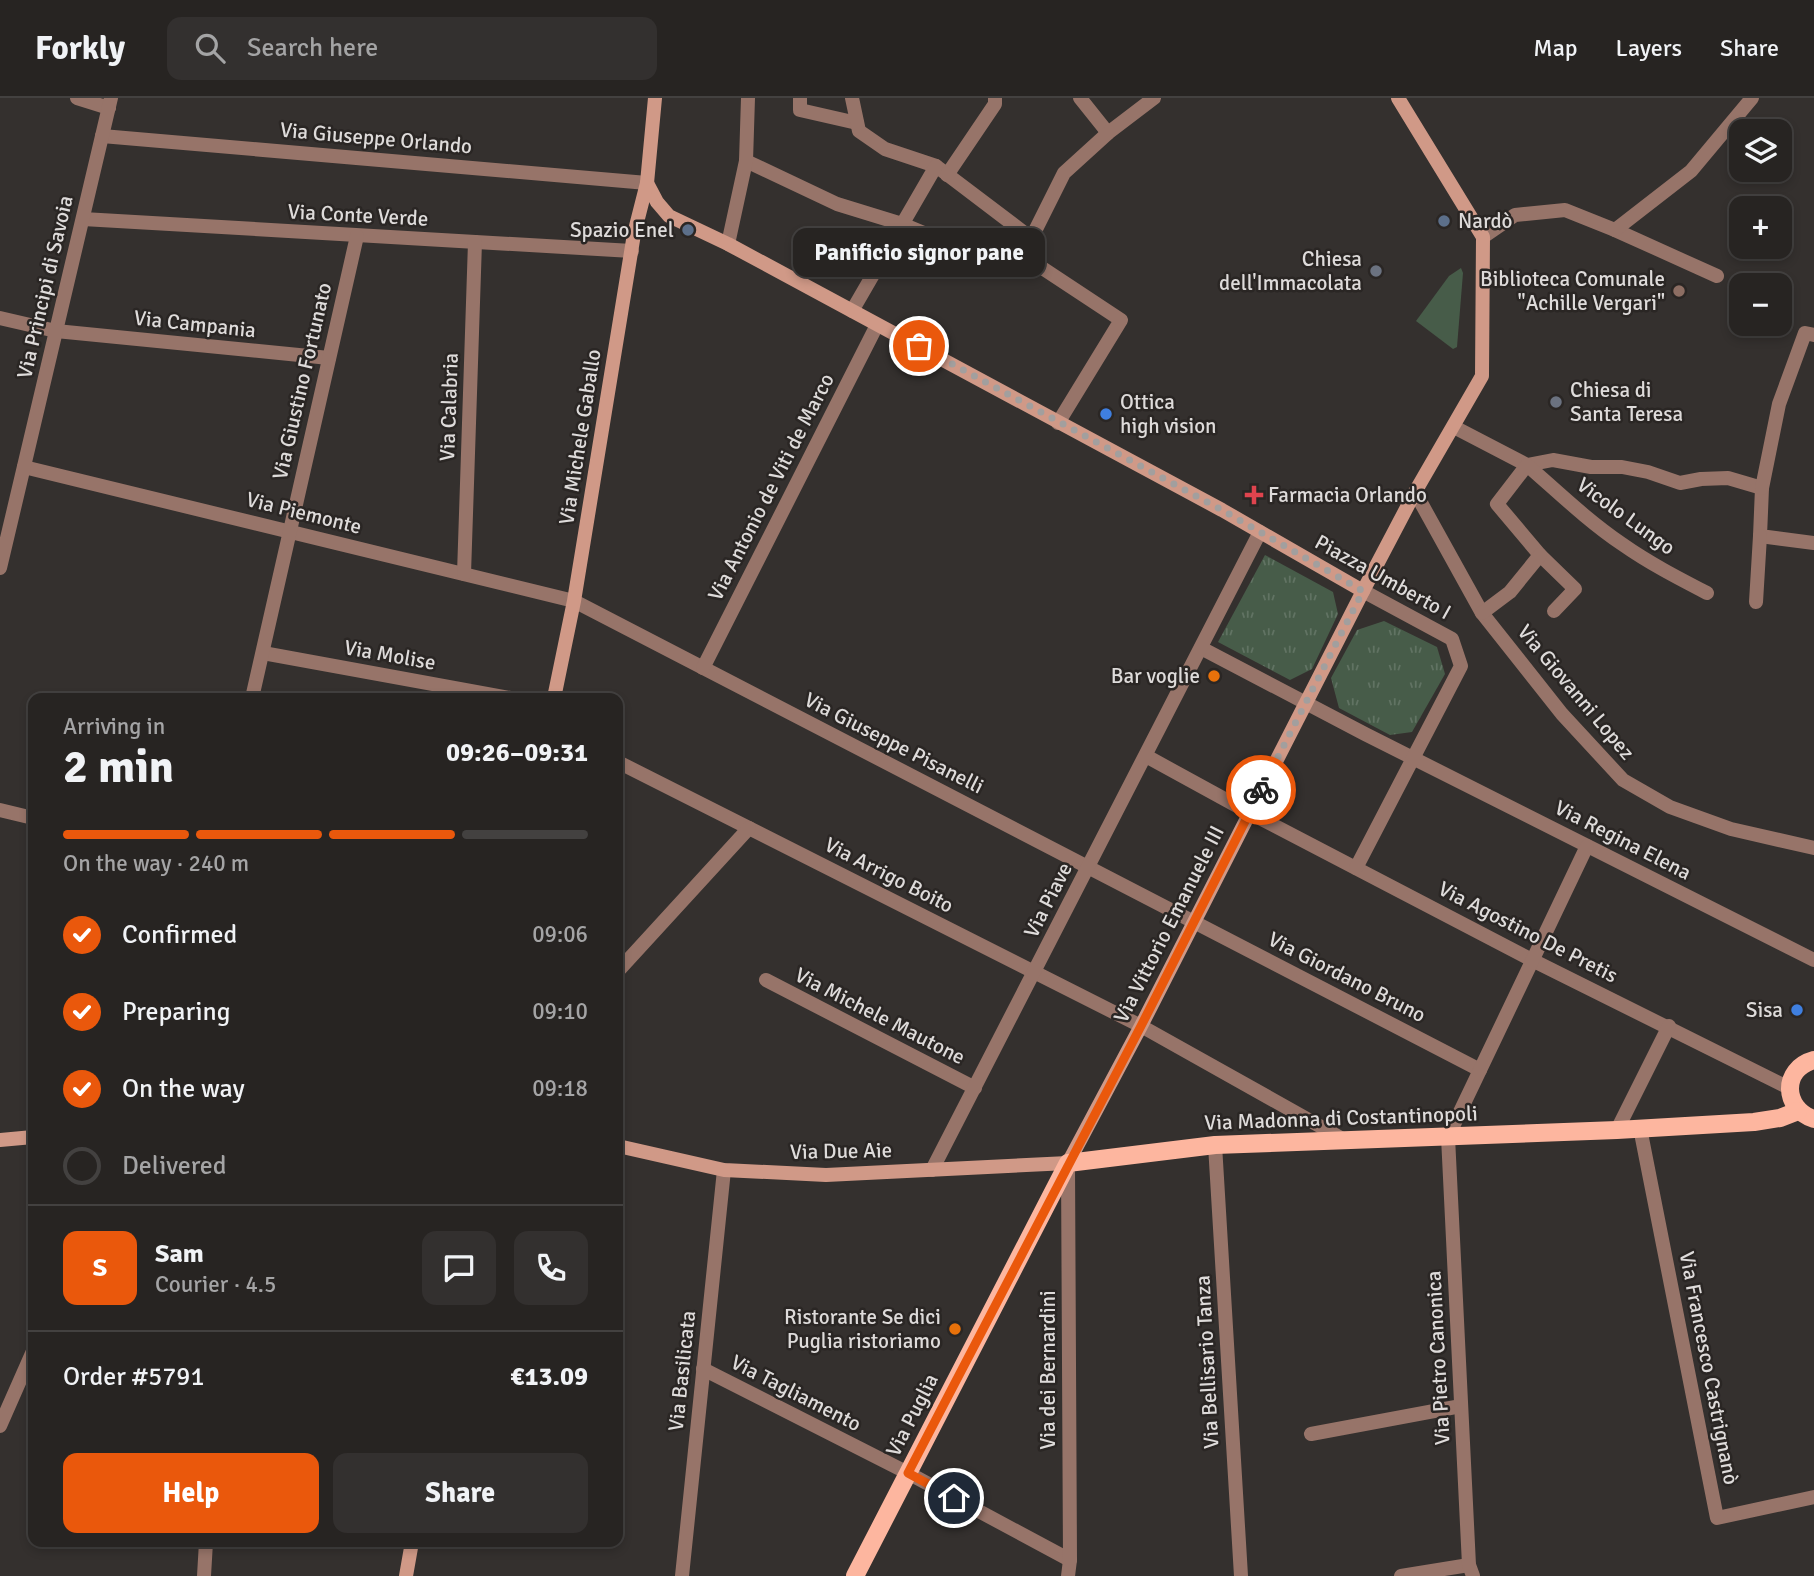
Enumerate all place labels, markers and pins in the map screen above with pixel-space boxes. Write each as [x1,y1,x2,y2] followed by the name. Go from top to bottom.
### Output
[1458,208,1513,234] place label: Nardò
[1436,213,1452,229] marker: Nardò
[570,217,674,243] place label: Spazio Enel
[680,222,696,238] marker: Spazio Enel
[793,227,1045,276] callout: Panificio signor pane
[1219,246,1362,296] place label: Chiesa dell'Immacolata
[1368,263,1384,279] marker: Chiesa dell'Immacolata
[1480,266,1665,316] place label: Biblioteca Comunale "Achille Vergari"
[1671,283,1687,299] marker: Biblioteca Comunale "Achille Vergari"
[889,316,949,376] pin
[1570,377,1683,427] place label: Chiesa di Santa Teresa
[1120,389,1217,439] place label: Ottica high vision
[1548,394,1564,410] marker: Chiesa di Santa Teresa
[1098,406,1114,422] marker: Ottica high vision
[1268,482,1427,508] place label: Farmacia Orlando
[1246,487,1262,503] marker: Farmacia Orlando
[1111,663,1200,689] place label: Bar voglie
[1206,668,1222,684] marker: Bar voglie
[1746,997,1783,1023] place label: Sisa
[1789,1002,1805,1018] marker: Sisa
[784,1304,941,1354] place label: Ristorante Se dici Puglia ristoriamo
[947,1321,963,1337] marker: Ristorante Se dici Puglia ristoriamo
[924,1468,984,1528] pin

